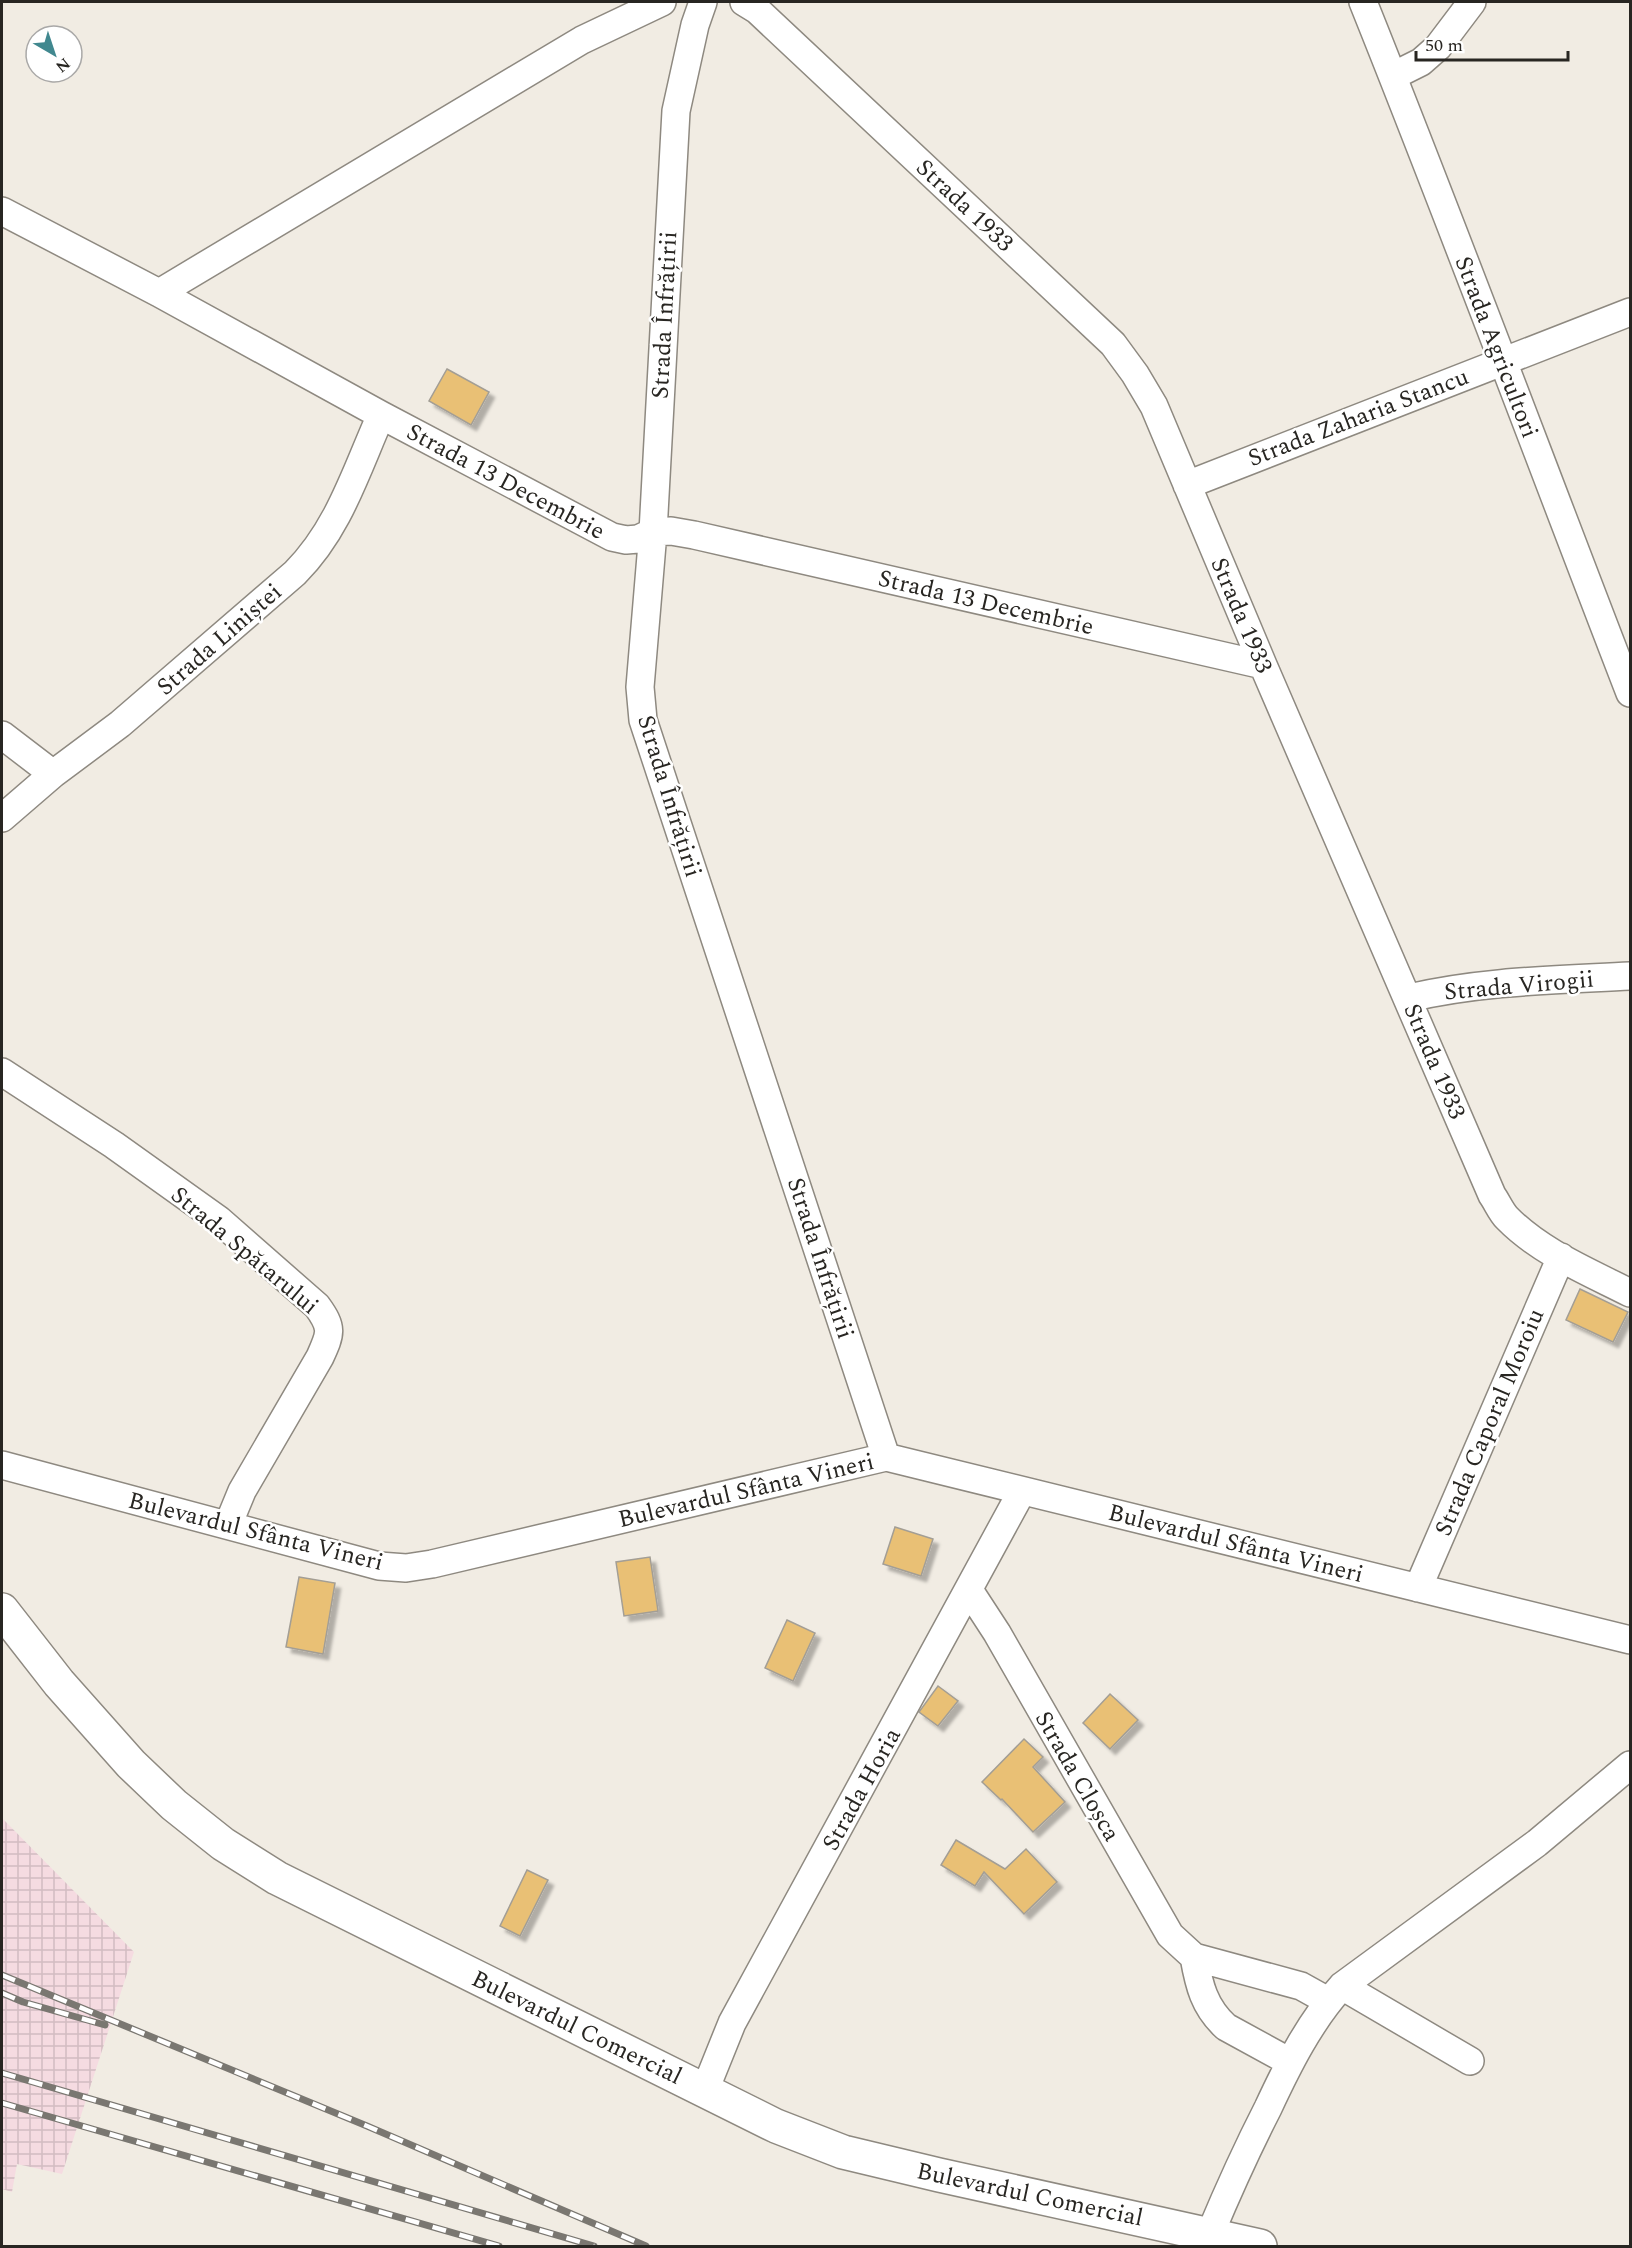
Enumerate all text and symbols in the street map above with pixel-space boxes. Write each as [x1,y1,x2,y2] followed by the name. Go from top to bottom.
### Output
[24,24,84,84] north arrow
[1416,24,1568,62] scale bar
[1425,32,1463,59] text: 50 m
[50,51,75,78] text: N
[907,151,1021,261] street label: Strada 1933
[643,230,687,400] street label: Strada Înfrățirii
[1445,251,1547,444] street label: Strada Agricultori
[1243,359,1474,477] street label: Strada Zaharia Stancu
[400,414,611,549] street label: Strada 13 Decembrie
[1201,552,1282,679] street label: Strada 1933
[874,561,1097,645] street label: Strada 13 Decembrie
[149,575,290,705] street label: Strada Liniștei
[627,711,711,882] street label: Strada Înfrățirii
[1443,962,1596,1010] street label: Strada Virogii
[1394,998,1475,1125] street label: Strada 1933
[777,1173,863,1344] street label: Strada Înfrățirii
[162,1178,326,1324] street label: Strada Spătarului
[1426,1303,1554,1542] street label: Strada Caporal Moroiu
[615,1444,878,1538] street label: Bulevardul Sfânta Vineri
[124,1483,387,1581] street label: Bulevardul Sfânta Vineri
[1104,1495,1367,1593] street label: Bulevardul Sfânta Vineri
[1025,1705,1129,1849] street label: Strada Cloșca
[813,1721,911,1857] street label: Strada Horia
[465,1961,688,2095] street label: Bulevardul Comercial
[913,2153,1146,2237] street label: Bulevardul Comercial

